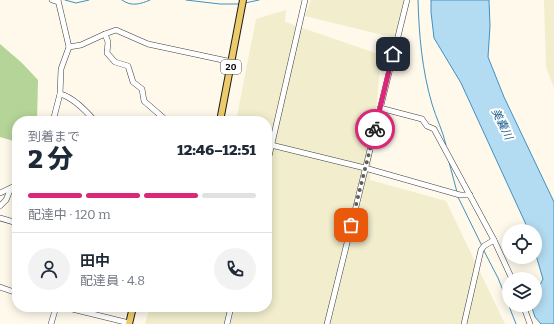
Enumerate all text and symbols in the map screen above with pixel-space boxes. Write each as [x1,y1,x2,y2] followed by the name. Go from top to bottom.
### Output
[376,37,410,71] pin
[382,43,404,65] icon: home
[221,60,241,74] road number: 20
[489,106,516,143] water label: 美嚢川
[355,109,395,149] courier
[364,118,386,140] icon: bike
[28,129,80,144] text: 到着まで
[177,141,256,159] text: 12:46–12:51
[28,144,73,175] text: 2 分
[28,207,111,222] text: 配達中 · 120 m
[334,208,368,242] pin
[340,214,362,236] icon: bag
[502,224,542,312] map controls
[502,224,542,264] button: locate
[28,248,70,290] button: person
[214,248,256,290] button: phone
[80,252,110,270] text: 田中
[502,272,542,312] button: layers
[80,273,145,288] text: 配達員 · 4.8

